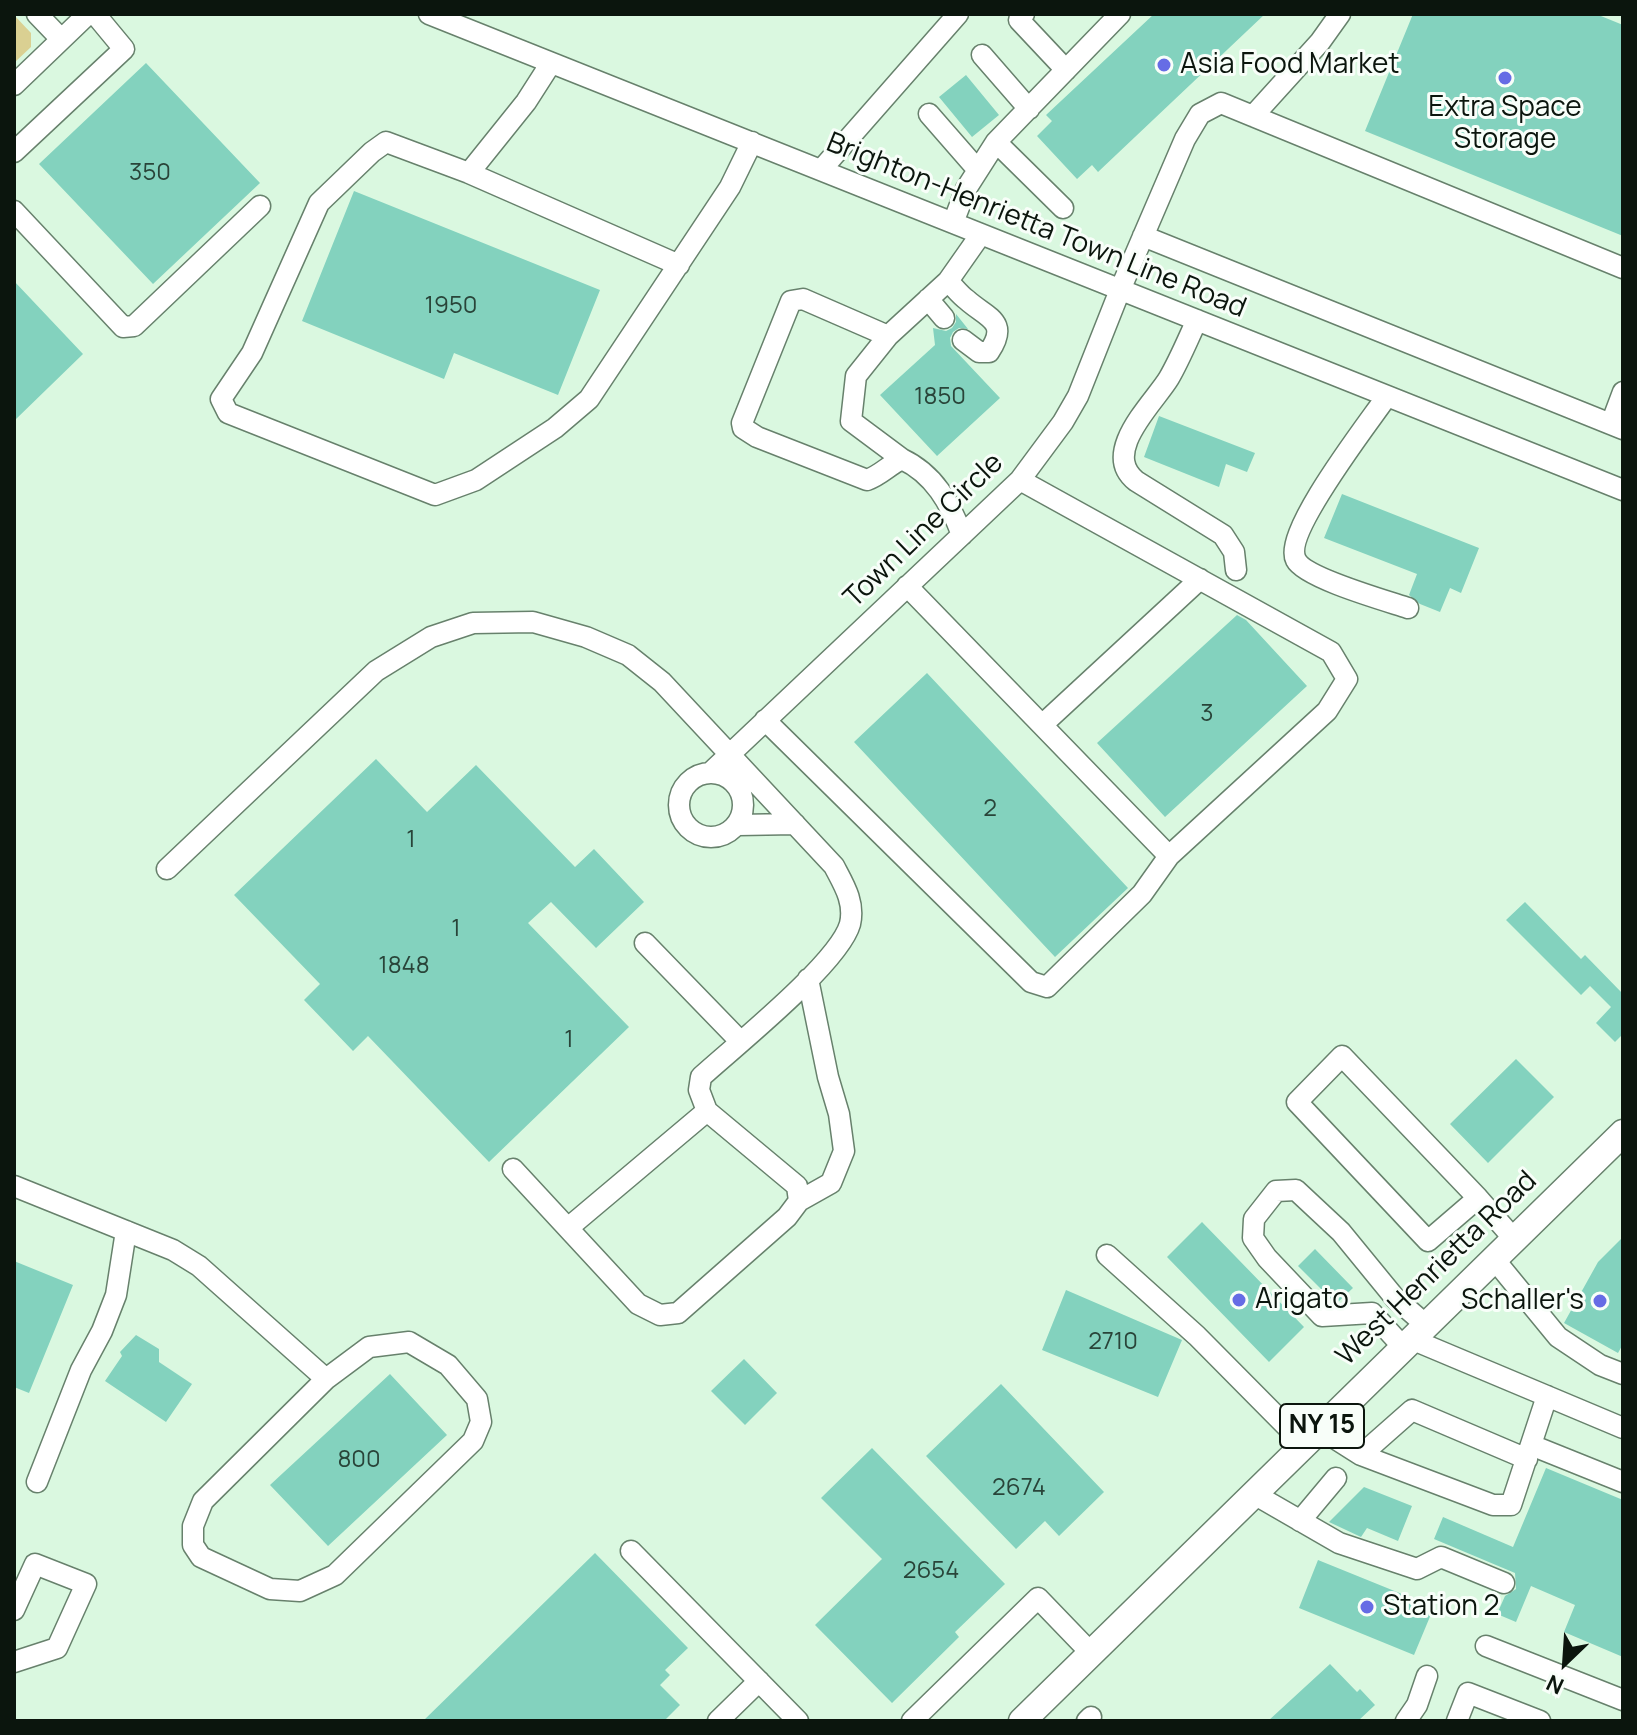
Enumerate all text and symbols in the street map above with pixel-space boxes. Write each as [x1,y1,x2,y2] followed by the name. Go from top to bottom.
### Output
[1180,48,1399,82] place label: Asia Food Market
[1155,56,1173,74] marker: Asia Food Market
[1496,69,1514,87] marker: Extra Space Storage
[1428,91,1582,157] place label: Extra Space Storage
[821,126,1251,326] street label: Brighton-Henrietta Town Line Road
[129,159,171,187] house number: 350
[425,292,477,320] house number: 1950
[914,383,966,411] house number: 1850
[838,447,1010,615] street label: Town Line Circle
[1200,700,1214,728] house number: 3
[983,795,997,823] house number: 2
[406,826,416,854] house number: 1
[451,915,461,943] house number: 1
[378,952,430,980] house number: 1848
[564,1026,574,1054] house number: 1
[1330,1165,1544,1373] street label: West Henrietta Road
[1255,1283,1349,1317] place label: Arigato
[1461,1284,1584,1318] place label: Schaller's
[1230,1291,1248,1309] marker: Arigato
[1591,1292,1609,1310] marker: Schaller's
[1088,1328,1138,1356] house number: 2710
[1280,1404,1364,1448] road number: NY 15
[337,1446,381,1474] house number: 800
[992,1474,1046,1502] house number: 2674
[903,1557,959,1585] house number: 2654
[1383,1590,1500,1624] place label: Station 2
[1358,1598,1376,1616] marker: Station 2
[1525,1623,1605,1703] north arrow
[1541,1668,1568,1702] text: N

